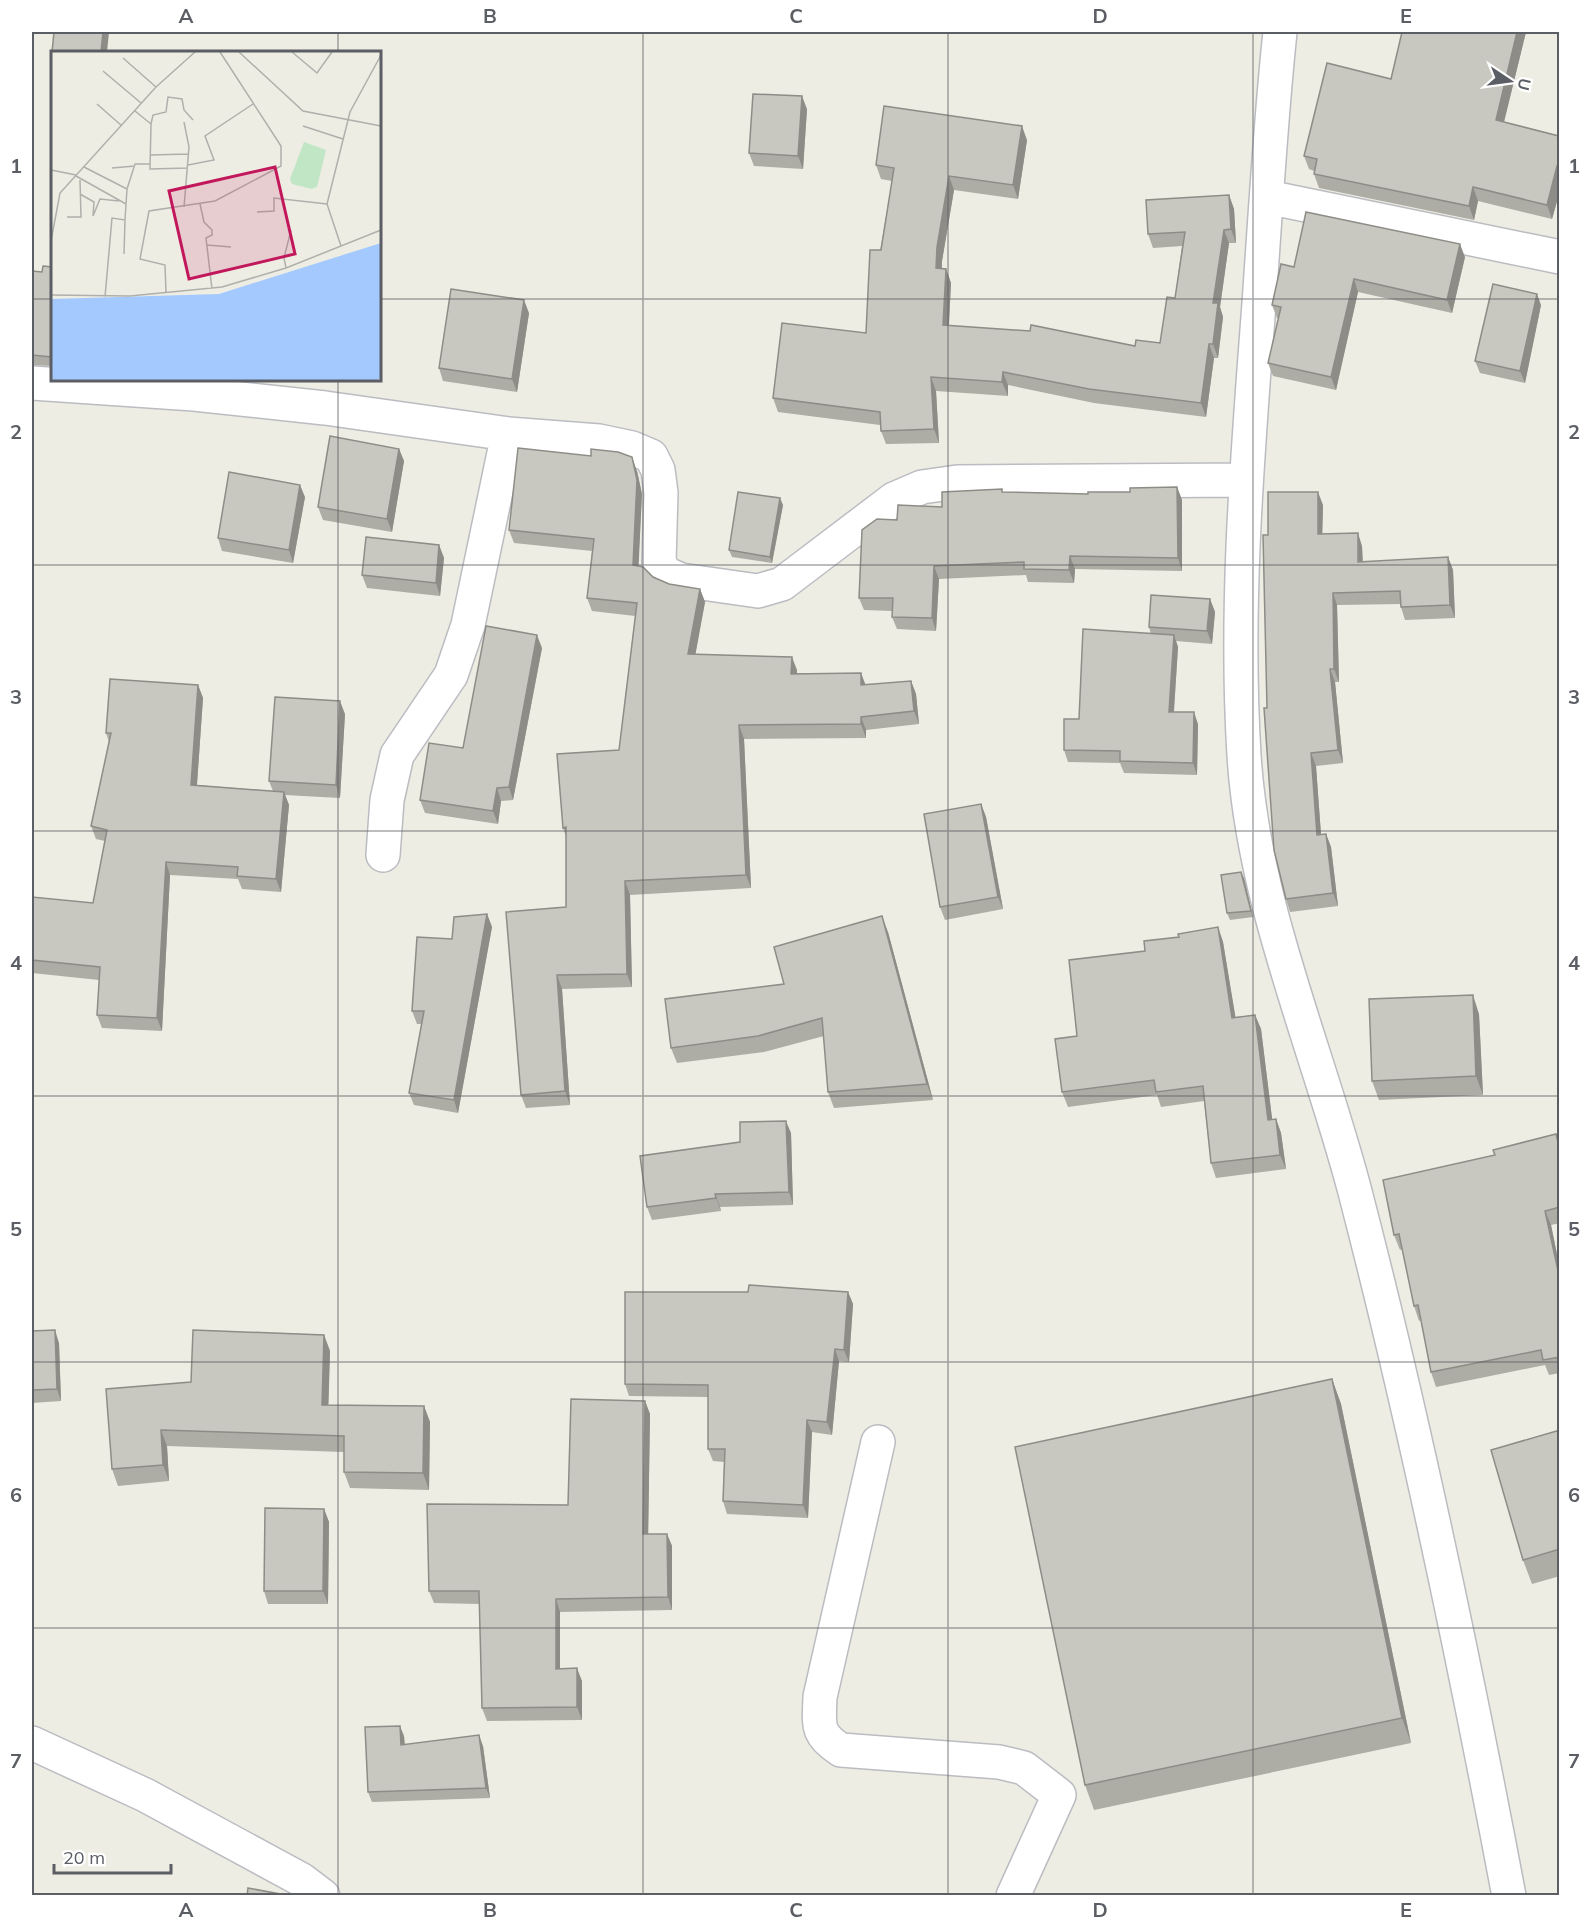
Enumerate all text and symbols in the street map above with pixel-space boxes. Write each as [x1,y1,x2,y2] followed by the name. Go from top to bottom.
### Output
[179,3,194,28] text: A
[483,3,497,28] text: B
[789,3,803,28] text: C
[1092,3,1108,28] text: D
[1400,3,1412,28] text: E
[51,51,381,381] inset map
[1480,51,1540,111] north arrow
[1514,76,1536,92] text: U
[10,153,22,178] text: 1
[1568,153,1580,178] text: 1
[10,419,22,444] text: 2
[1568,419,1580,444] text: 2
[10,684,22,709] text: 3
[1568,684,1580,709] text: 3
[10,950,22,975] text: 4
[1568,950,1580,975] text: 4
[10,1216,22,1241] text: 5
[1568,1216,1580,1241] text: 5
[10,1482,22,1507] text: 6
[1568,1482,1580,1507] text: 6
[10,1748,22,1773] text: 7
[1568,1748,1580,1773] text: 7
[54,1837,171,1875] scale bar
[63,1846,105,1869] text: 20 m
[179,1897,194,1922] text: A
[483,1897,497,1922] text: B
[789,1897,803,1922] text: C
[1092,1897,1108,1922] text: D
[1400,1897,1412,1922] text: E

